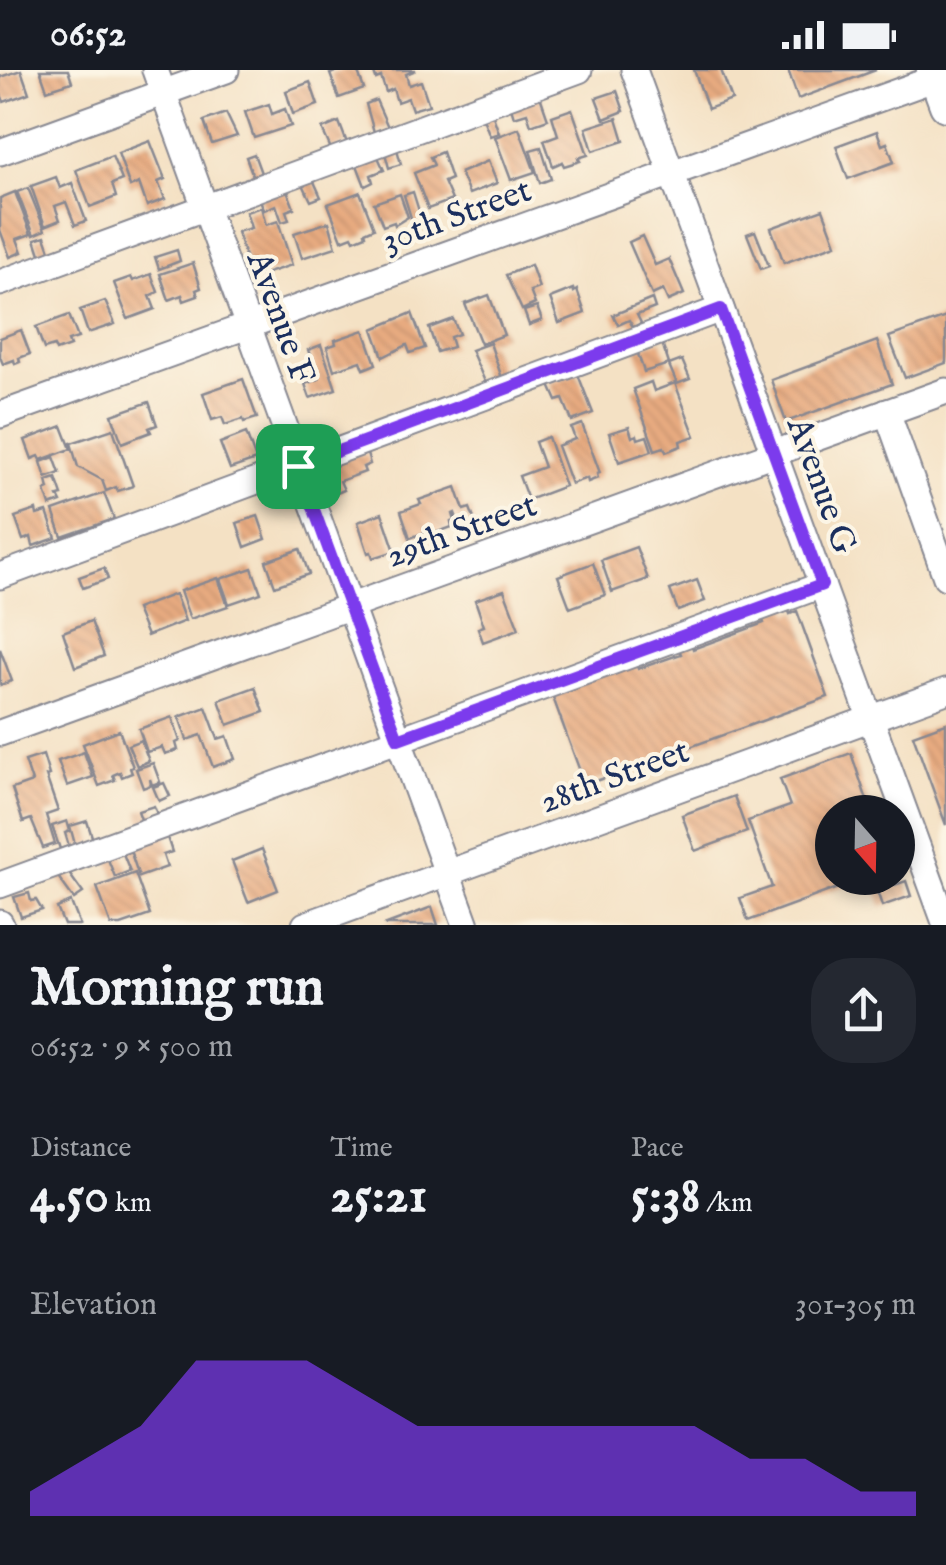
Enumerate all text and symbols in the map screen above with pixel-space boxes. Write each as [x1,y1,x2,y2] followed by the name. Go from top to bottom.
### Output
[50,11,126,59] text: 06:52
[376,169,538,264] street label: 30th Street
[235,245,324,390] street label: Avenue F
[775,410,866,561] street label: Avenue G
[256,424,341,509] pin
[271,439,326,494] icon: arrive
[380,483,543,579] street label: 29th Street
[534,730,696,825] street label: 28th Street
[815,795,915,895] north arrow
[815,795,915,895] map controls
[30,954,324,1024] text: Morning run
[811,958,916,1063] button: share
[30,1027,233,1068] text: 06:52 · 9 × 500 m
[30,1131,131,1166] text: Distance
[330,1131,393,1166] text: Time
[631,1131,684,1166] text: Pace
[30,1166,109,1229] text: 4.50
[330,1166,427,1229] text: 25:21
[631,1166,700,1229] text: 5:38
[109,1186,152,1221] text: km
[700,1186,753,1221] text: /km
[30,1285,157,1326] text: Elevation
[795,1285,916,1326] text: 301–305 m

